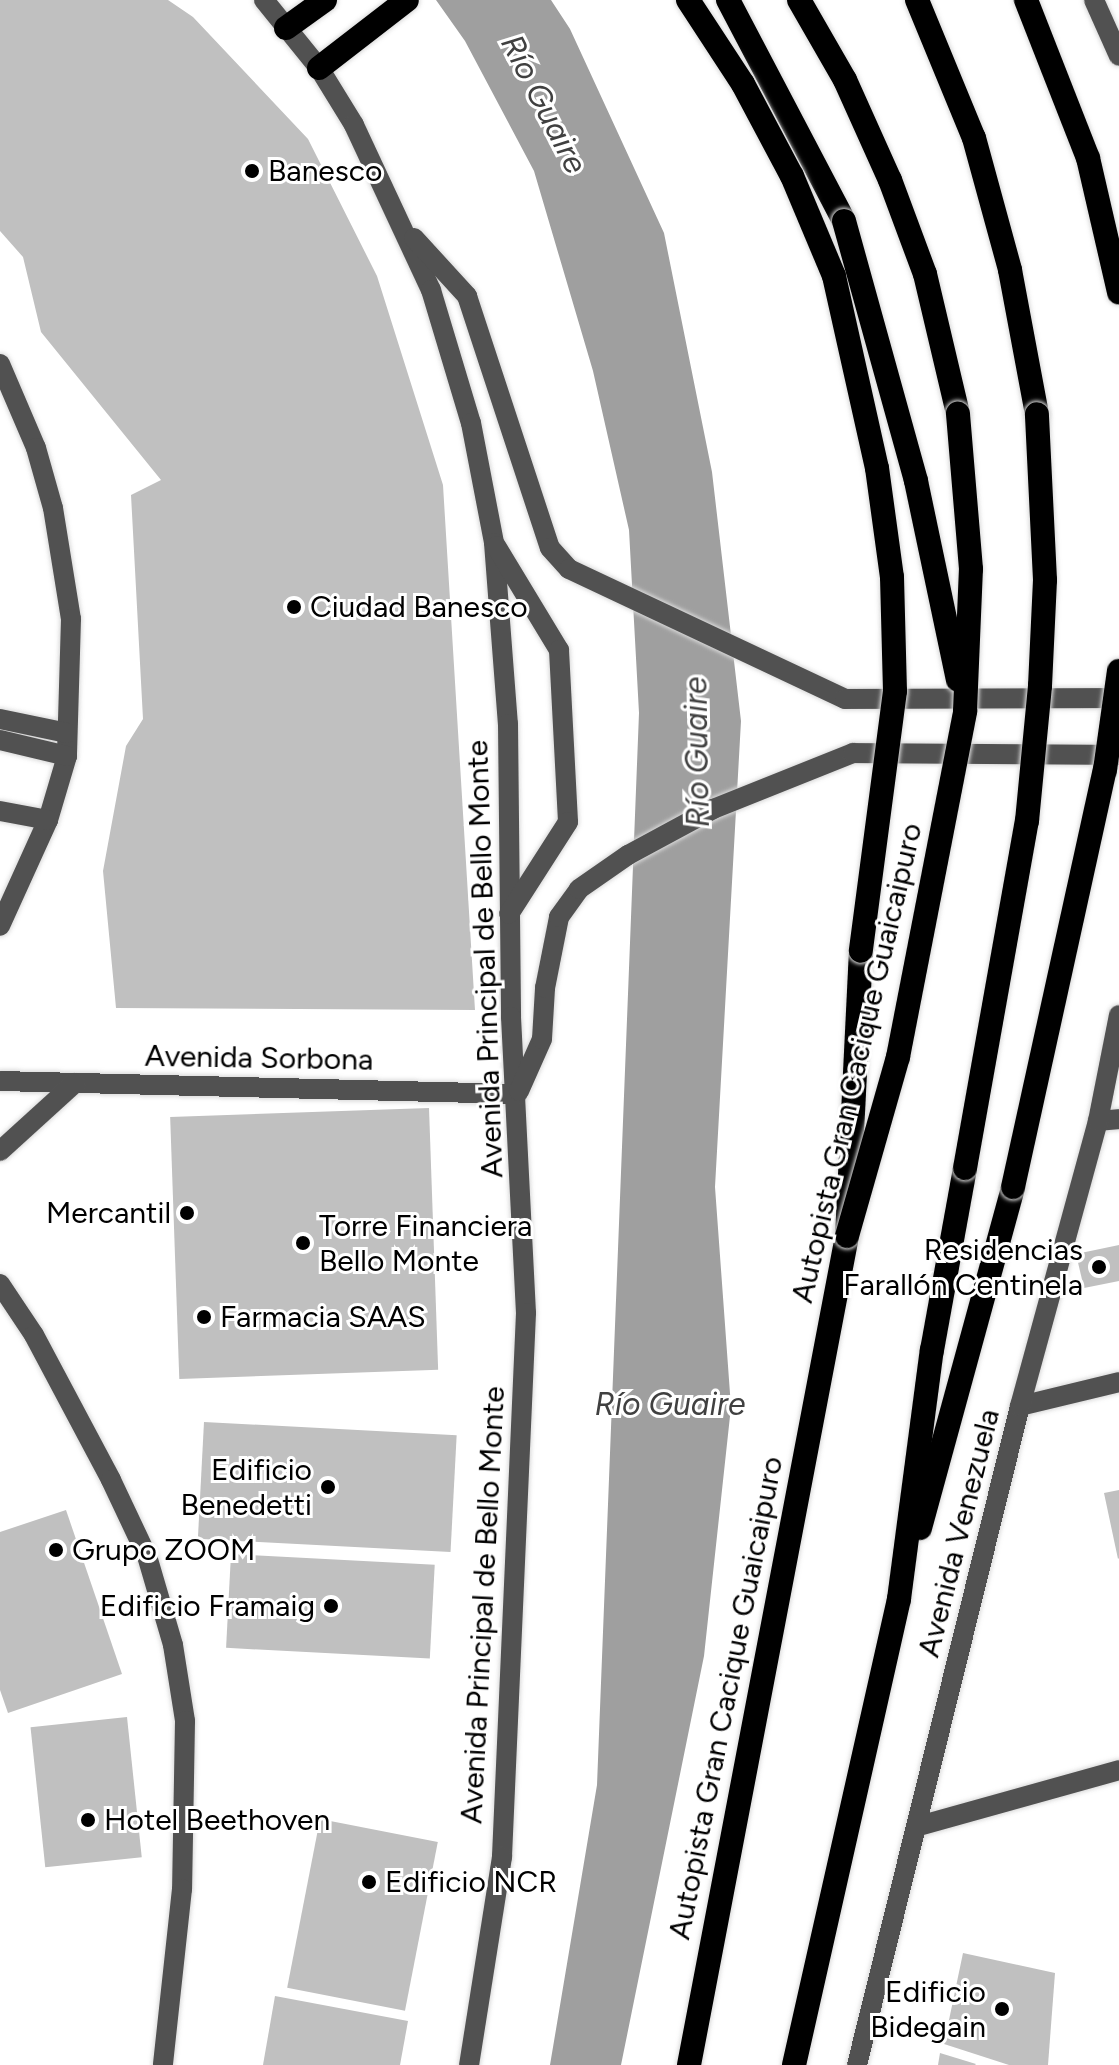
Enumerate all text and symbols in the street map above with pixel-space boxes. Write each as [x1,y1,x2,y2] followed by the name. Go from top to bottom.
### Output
[493,28,595,180] water label: Río Guaire
[268,153,382,189] place label: Banesco
[243,162,261,180] marker: Banesco
[310,589,528,625] place label: Ciudad Banesco
[285,598,303,616] marker: Ciudad Banesco
[676,676,718,828] water label: Río Guaire
[459,739,511,1179] street label: Avenida Principal de Bello Monte
[784,820,930,1306] street label: Autopista Gran Cacique Guaicaipuro
[144,1038,374,1078] street label: Avenida Sorbona
[46,1195,171,1231] place label: Mercantil
[178,1204,196,1222] marker: Mercantil
[319,1208,532,1278] place label: Torre Financiera Bello Monte
[843,1232,1083,1302] place label: Residencias Farallón Centinela
[294,1234,312,1252] marker: Torre Financiera Bello Monte
[1090,1258,1108,1276] marker: Residencias Farallón Centinela
[220,1299,426,1335] place label: Farmacia SAAS
[195,1308,213,1326] marker: Farmacia SAAS
[454,1385,512,1825] street label: Avenida Principal de Bello Monte
[595,1385,745,1423] water label: Río Guaire
[911,1405,1007,1661] street label: Avenida Venezuela
[181,1452,312,1522] place label: Edificio Benedetti
[661,1454,791,1942] street label: Autopista Gran Cacique Guaicaipuro
[319,1478,337,1496] marker: Edificio Benedetti
[72,1532,255,1568] place label: Grupo ZOOM
[47,1541,65,1559] marker: Grupo ZOOM
[100,1588,315,1624] place label: Edificio Framaig
[322,1597,340,1615] marker: Edificio Framaig
[104,1802,330,1838] place label: Hotel Beethoven
[79,1811,97,1829] marker: Hotel Beethoven
[385,1864,557,1900] place label: Edificio NCR
[360,1873,378,1891] marker: Edificio NCR
[870,1974,986,2044] place label: Edificio Bidegain
[993,2000,1011,2018] marker: Edificio Bidegain

